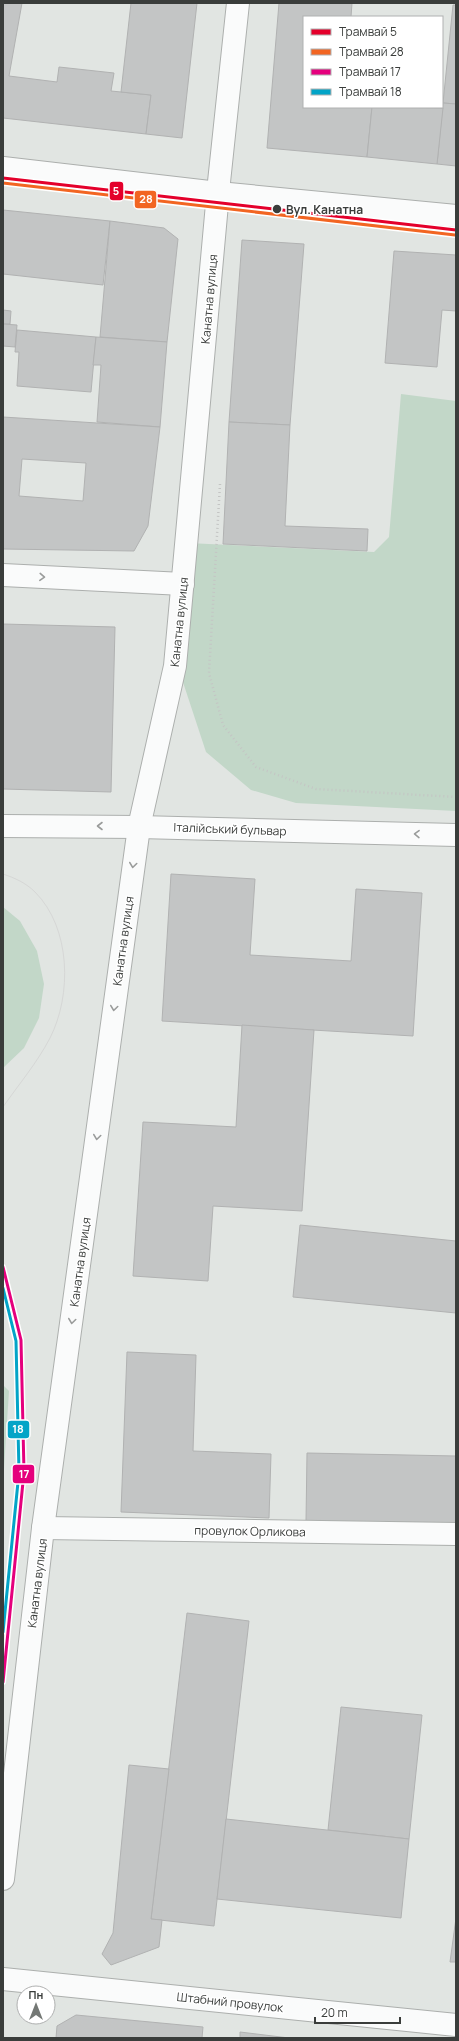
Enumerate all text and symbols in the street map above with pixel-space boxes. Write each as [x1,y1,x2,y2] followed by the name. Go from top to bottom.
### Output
[303,16,443,108] legend
[339,23,397,40] text: Трамвай 5
[339,43,404,60] text: Трамвай 28
[339,63,401,80] text: Трамвай 17
[339,83,402,100] text: Трамвай 18
[109,181,124,201] line badge: 5
[113,183,119,198] text: 5
[134,190,157,209] line badge: 28
[139,191,153,206] text: 28
[286,201,363,218] place label: Вул. Канатна
[271,203,283,215] marker: Вул. Канатна
[197,253,221,345] street label: Канатна вулиця
[39,572,45,581] one-way arrow
[166,576,192,668] street label: Канатна вулиця
[173,819,287,839] street label: Італійський бульвар
[97,822,103,830] one-way arrow
[414,830,420,839] one-way arrow
[129,862,138,868] one-way arrow
[108,895,138,987] street label: Канатна вулиця
[110,1005,119,1011] one-way arrow
[93,1134,102,1140] one-way arrow
[65,1216,95,1308] street label: Канатна вулиця
[67,1318,76,1324] one-way arrow
[7,1420,30,1439] line badge: 18
[12,1421,24,1436] text: 18
[12,1464,35,1484] line badge: 17
[19,1466,29,1481] text: 17
[194,1522,306,1540] street label: провулок Орликова
[23,1537,51,1629] street label: Канатна вулиця
[16,1985,56,2025] north arrow
[29,1987,44,2002] text: Пн
[176,1988,285,2016] street label: Штабний провулок
[315,1999,400,2025] scale bar
[321,2004,348,2021] text: 20 m

